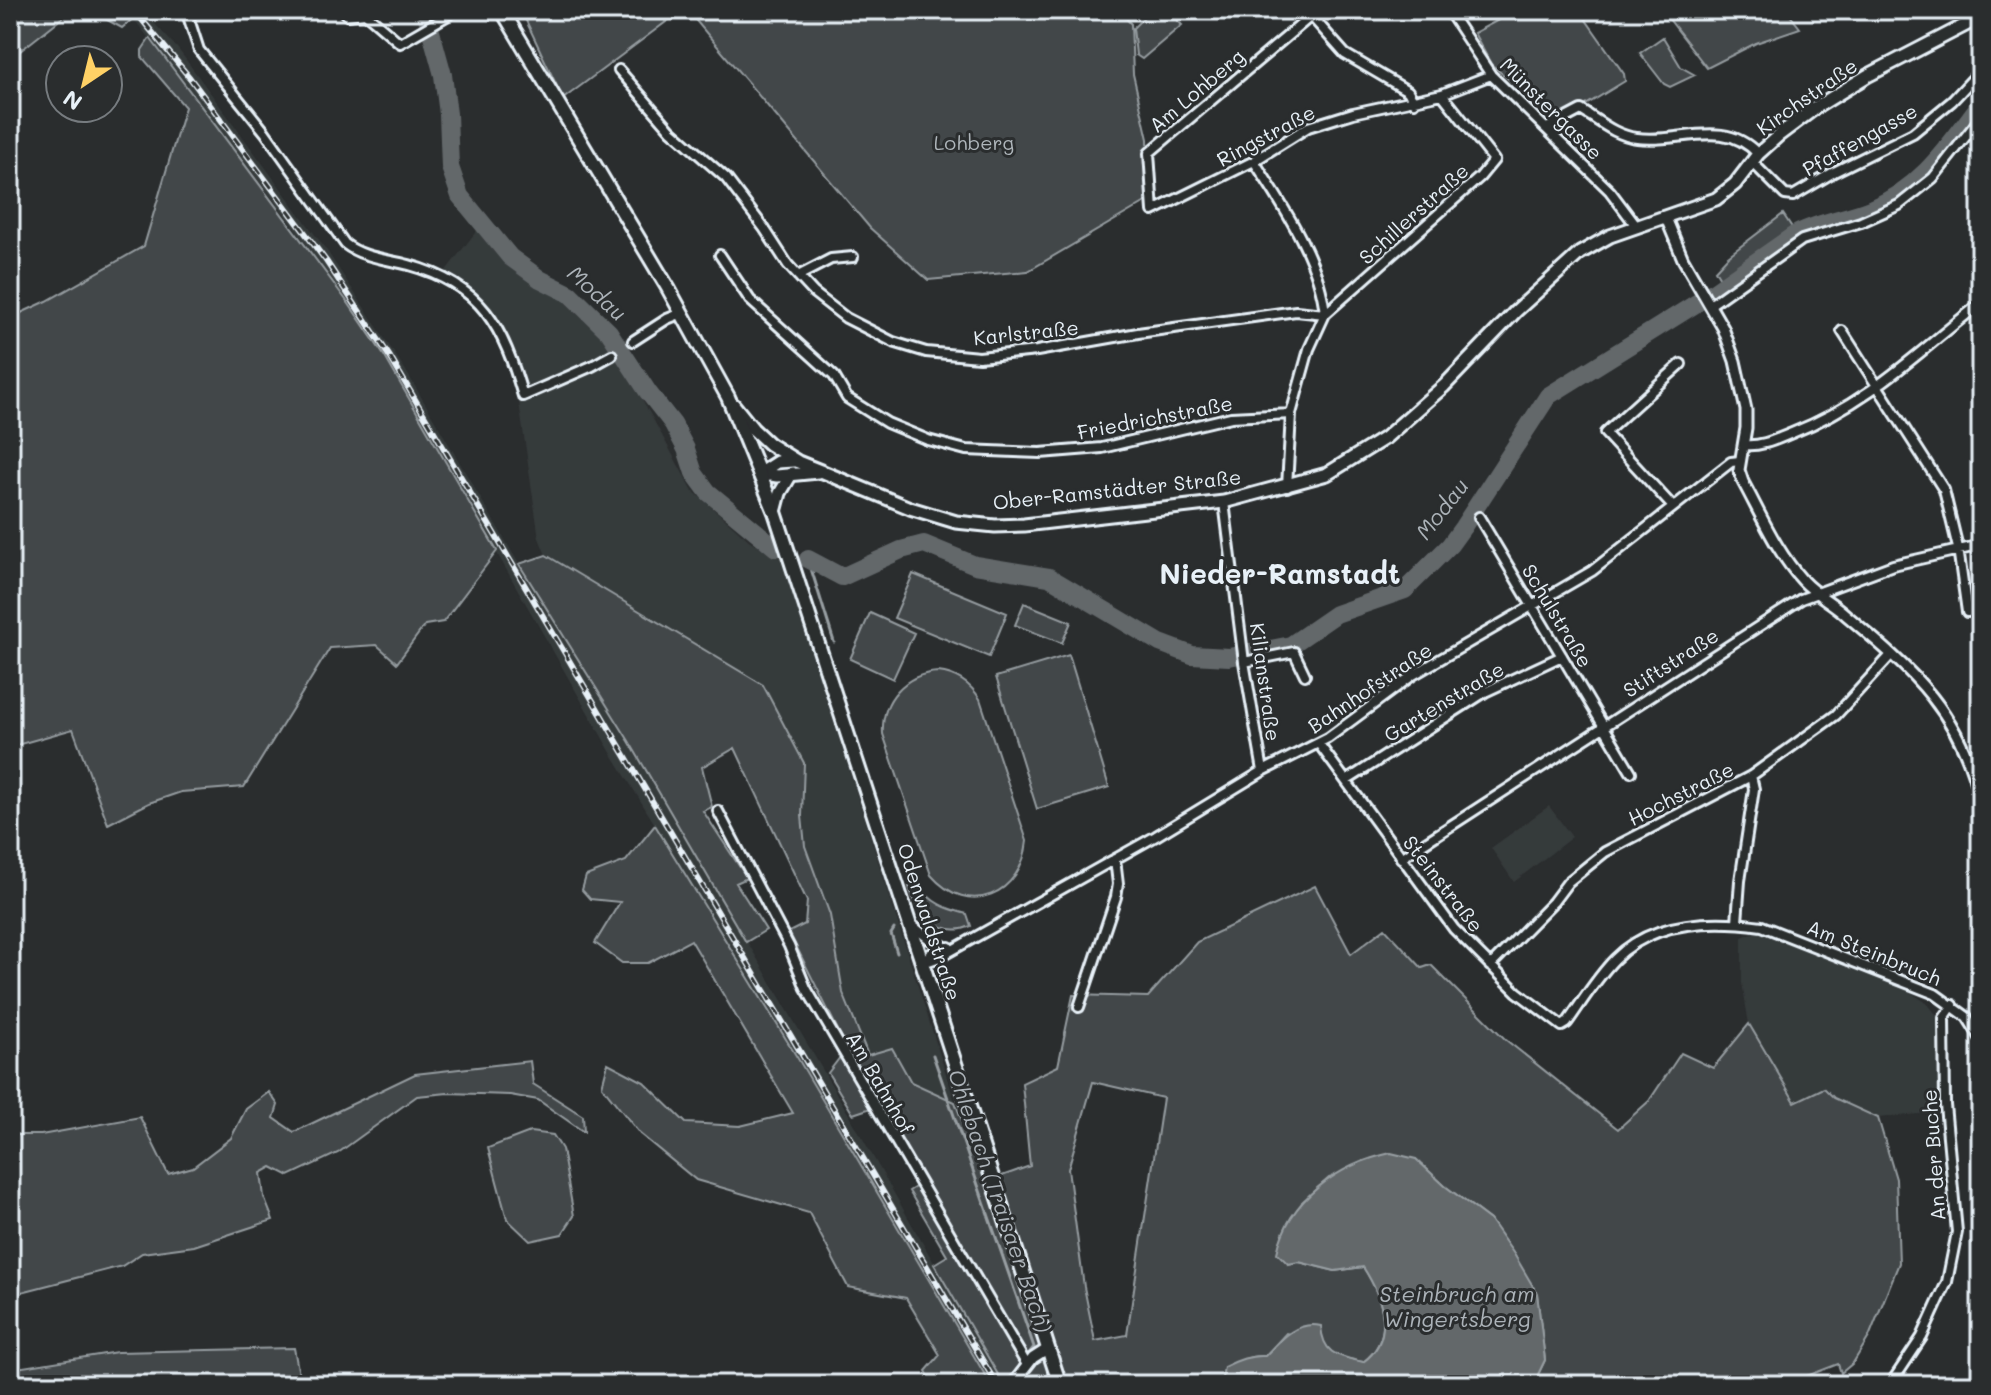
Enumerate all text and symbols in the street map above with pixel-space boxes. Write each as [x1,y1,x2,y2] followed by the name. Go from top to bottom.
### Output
[1143,43,1249,138] street label: Am Lohberg
[44,44,124,124] north arrow
[1495,51,1609,165] street label: Münstergasse
[1751,52,1862,141] street label: Kirchstraße
[57,84,87,117] text: N
[1798,97,1922,181] street label: Pfaffengasse
[1212,98,1319,172] street label: Ringstraße
[934,129,1014,155] park label: Lohberg
[1353,157,1474,269] street label: Schillerstraße
[562,258,633,327] water label: Modau
[972,314,1080,350] street label: Karlstraße
[1075,389,1235,445] street label: Friedrichstraße
[991,463,1242,515] street label: Ober-Ramstädter Straße
[1409,472,1475,545] water label: Modau
[1160,555,1400,591] district label: Nieder-Ramstadt
[1517,559,1599,672] street label: Schulstraße
[1245,621,1287,743] street label: Kilianstraße
[1618,622,1723,703] street label: Stiftstraße
[1302,636,1437,738] street label: Bahnhofstraße
[1379,655,1508,747] street label: Gartenstraße
[1623,755,1738,831] street label: Hochstraße
[1398,830,1490,937] street label: Steinstraße
[892,840,968,1004] street label: Odenwaldstraße
[1803,913,1945,991] street label: Am Steinbruch
[841,1026,921,1140] street label: Am Bahnhof
[942,1065,1059,1336] water label: Ohlebach (Traisaer Bach)
[1915,1089,1951,1222] street label: An der Buche
[1379,1279,1535,1333] water label: Steinbruch am Wingertsberg

